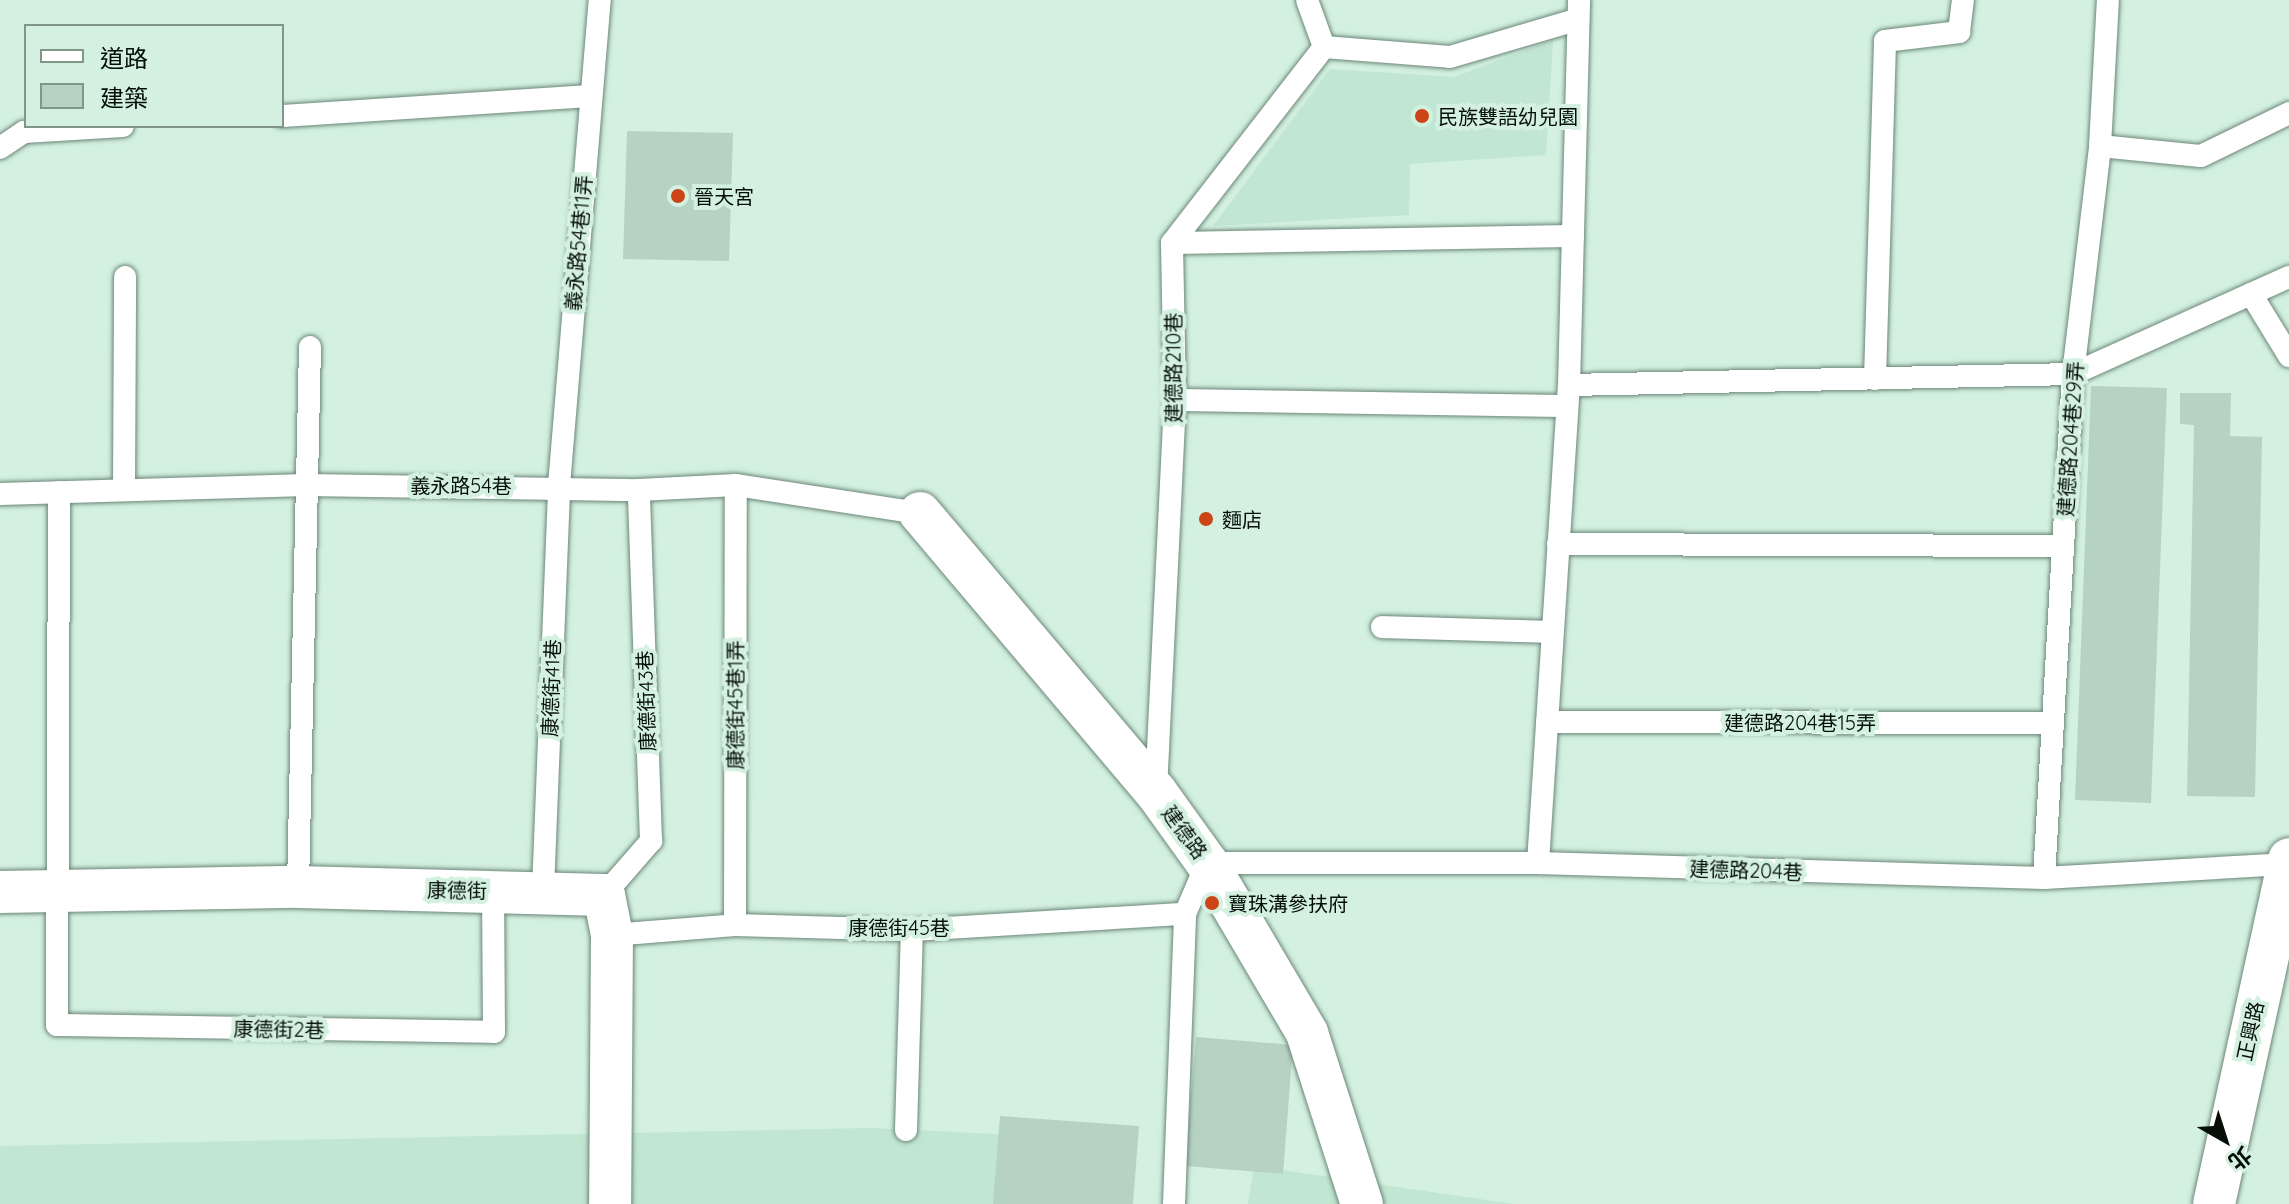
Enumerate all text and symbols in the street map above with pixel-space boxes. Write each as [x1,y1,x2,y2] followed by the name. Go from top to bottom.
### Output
[24,24,284,128] legend
[100,43,148,73] text: 道路
[100,83,148,113] text: 建築
[1438,104,1578,128] place label: 民族雙語幼兒園
[1413,107,1431,125] marker: 民族雙語幼兒園
[560,174,596,312] street label: 義永路54巷11弄
[694,184,754,208] place label: 晉天宮
[669,187,687,205] marker: 晉天宮
[1161,313,1185,423] street label: 建德路210巷
[2053,360,2087,518] street label: 建德路204巷29弄
[410,473,512,497] street label: 義永路54巷
[1222,507,1262,531] place label: 麵店
[1197,510,1215,528] marker: 麵店
[537,639,565,737] street label: 康德街41巷
[723,641,747,769] street label: 康德街45巷1弄
[632,650,660,752] street label: 康德街43巷
[1724,710,1876,734] street label: 建德路204巷15弄
[1158,801,1212,863] street label: 建德路
[1689,856,1803,884] street label: 建德路204巷
[427,877,487,903] street label: 康德街
[1228,891,1348,915] place label: 寶珠溝參扶府
[1203,894,1221,912] marker: 寶珠溝參扶府
[848,915,950,939] street label: 康德街45巷
[2232,999,2268,1063] street label: 正興路
[233,1016,325,1042] street label: 康德街2巷
[2185,1100,2265,1180] north arrow
[2223,1141,2257,1176] text: 北

